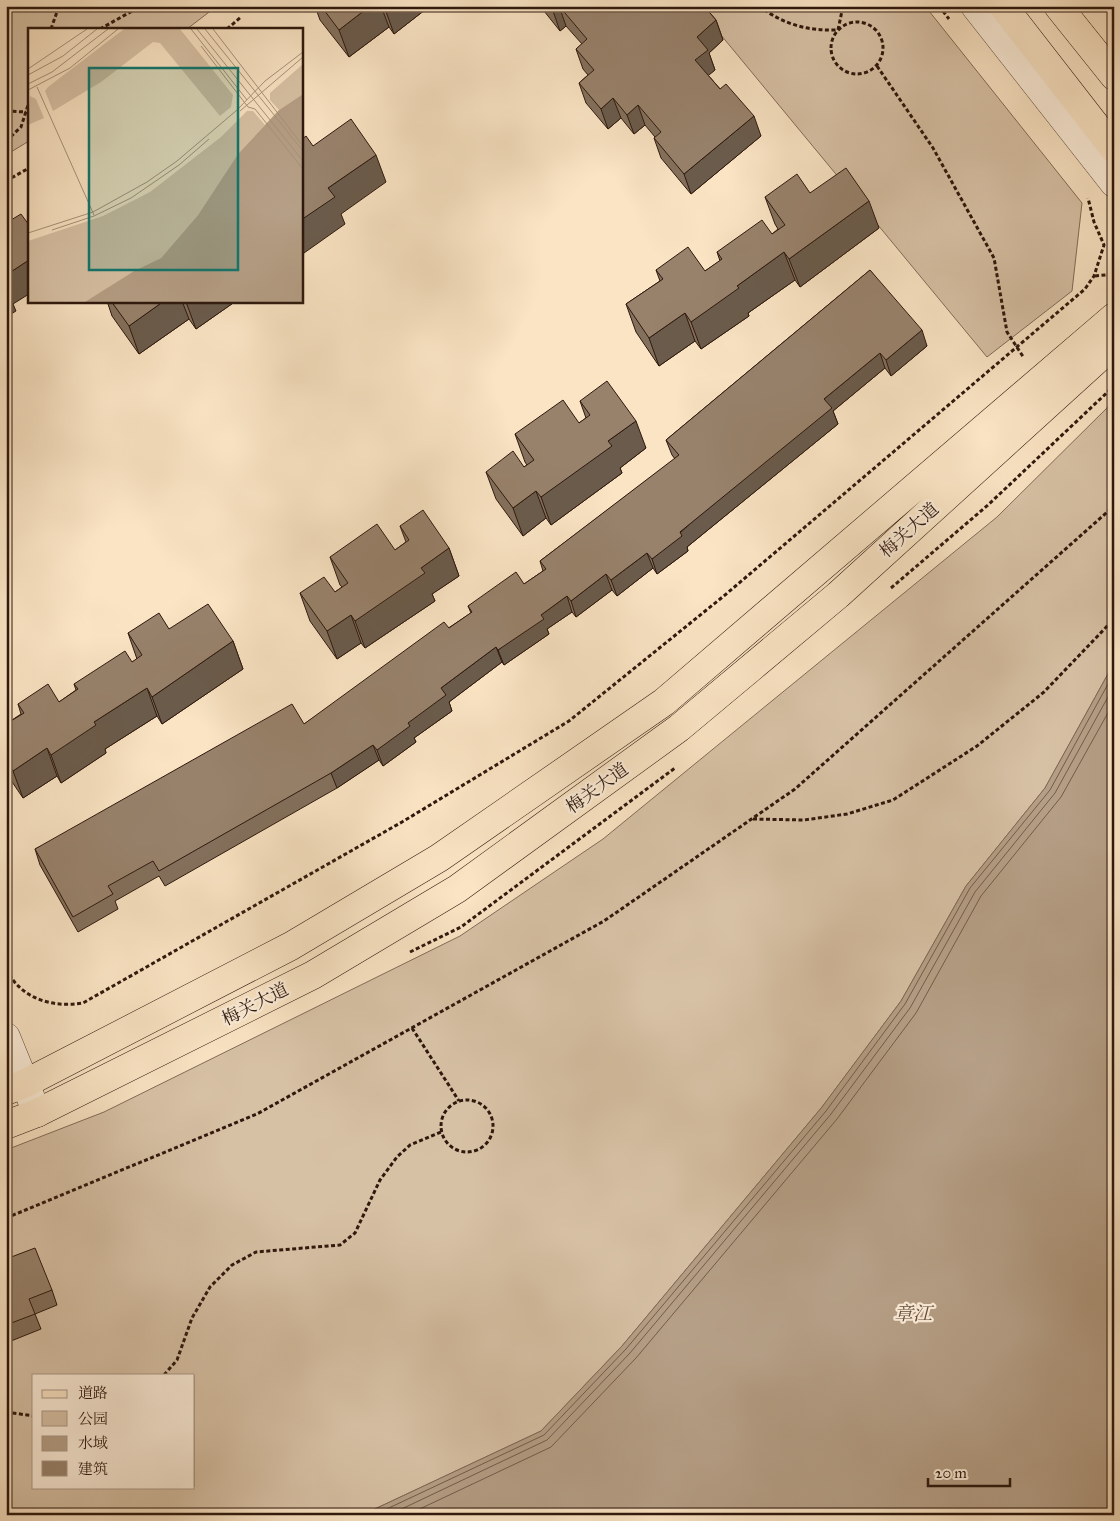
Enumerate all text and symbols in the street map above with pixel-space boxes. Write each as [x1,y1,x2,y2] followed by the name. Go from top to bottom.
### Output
[28,28,302,302] inset map
[875,498,943,562] street label: 梅关大道
[561,758,633,818] street label: 梅关大道
[218,978,292,1030] street label: 梅关大道
[894,1302,935,1325] water label: 章江
[32,1374,195,1488] legend
[78,1384,108,1402] text: 道路
[78,1410,108,1428] text: 公园
[78,1434,108,1452] text: 水域
[928,1456,1010,1488] scale bar
[78,1460,108,1478] text: 建筑
[935,1464,967,1482] text: 20 m

